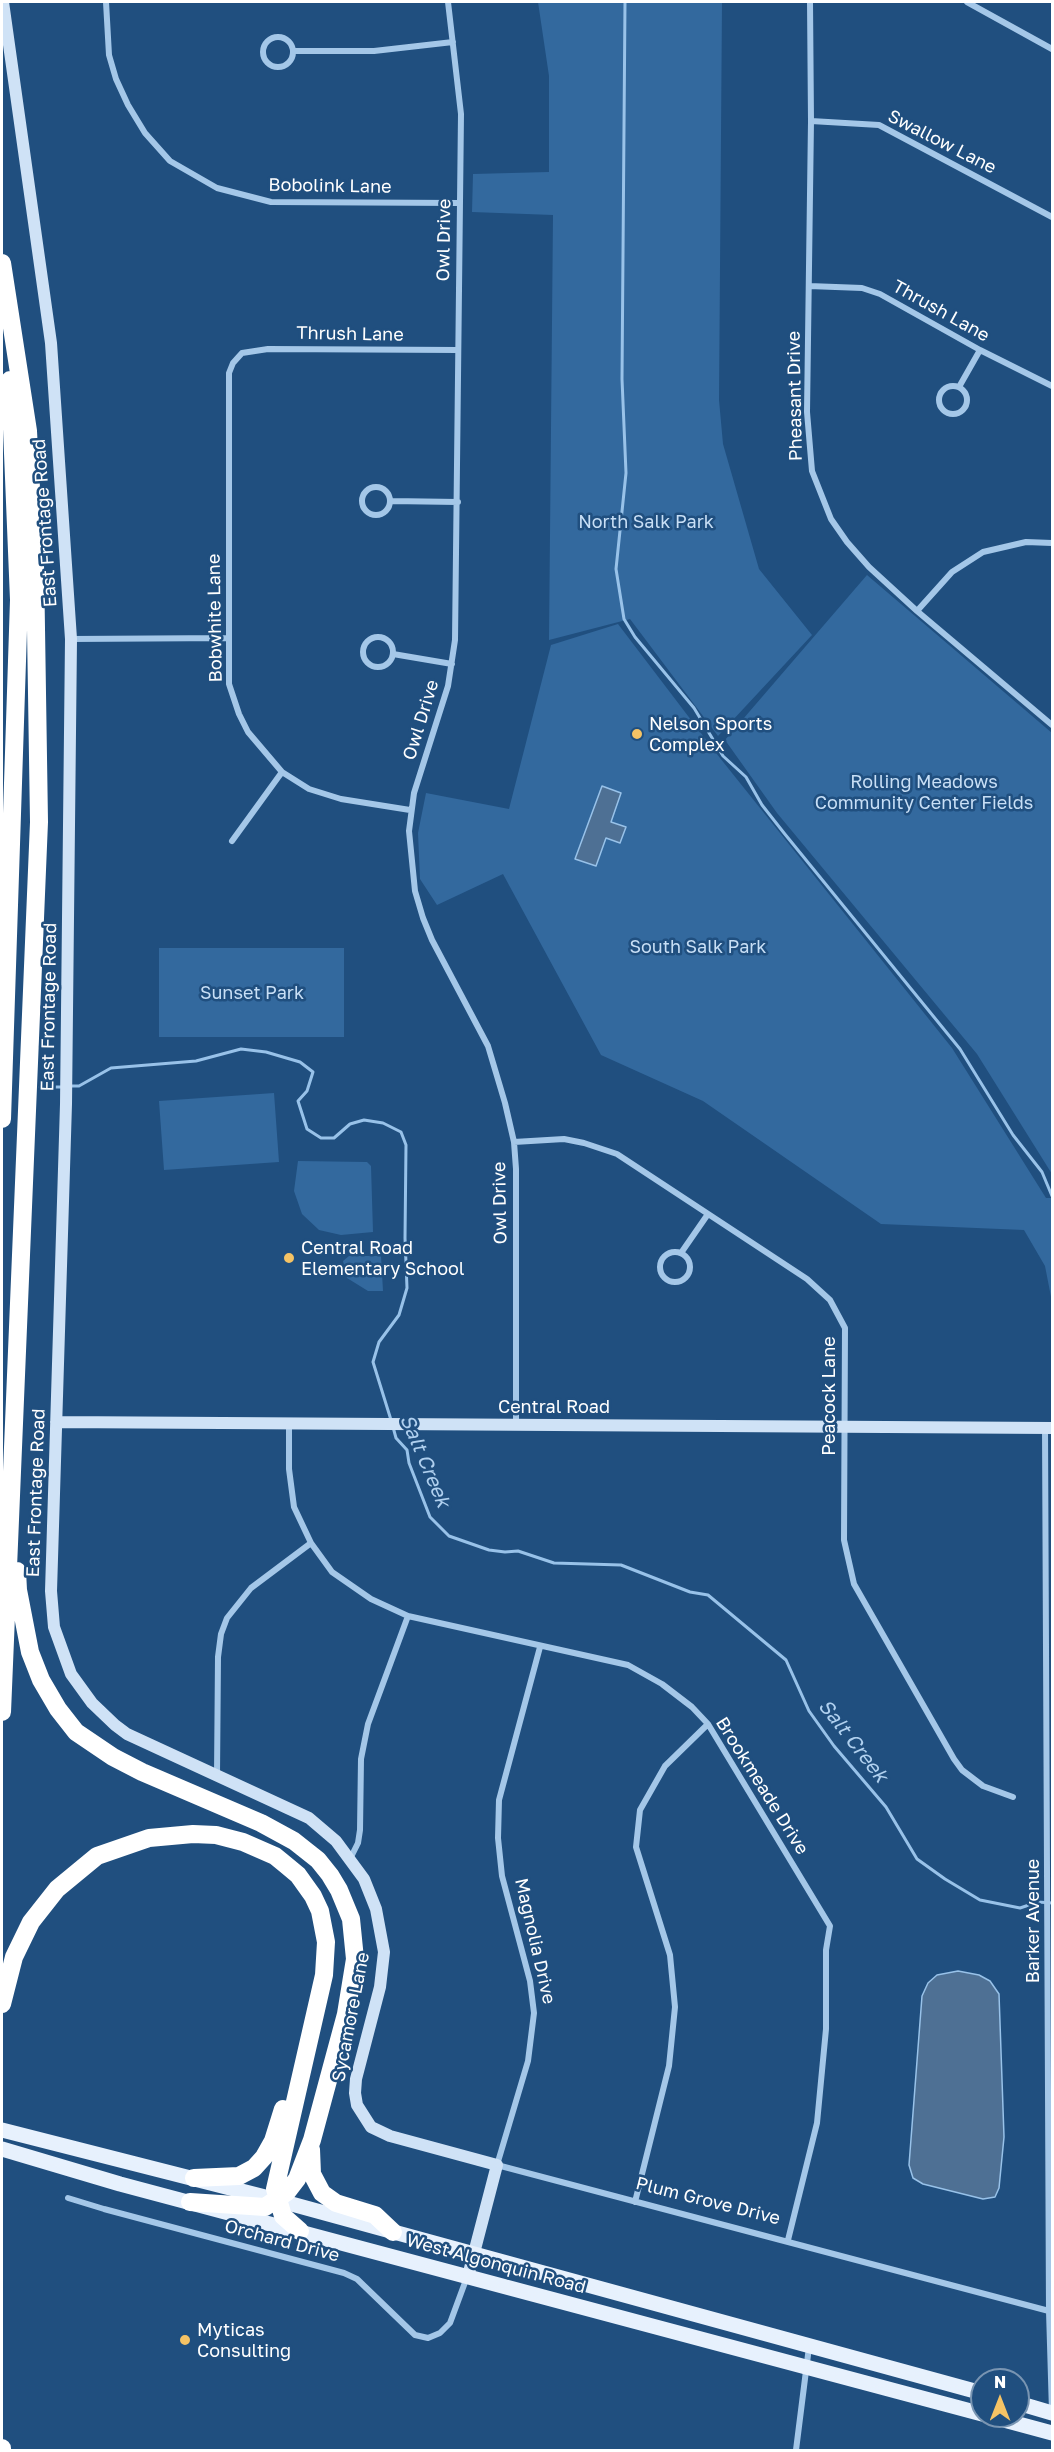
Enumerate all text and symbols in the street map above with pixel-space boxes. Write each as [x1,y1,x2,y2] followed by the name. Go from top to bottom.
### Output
[884,105,1000,179] street label: Swallow Lane
[268,174,392,198] street label: Bobolink Lane
[432,198,456,282] street label: Owl Drive
[889,276,993,346] street label: Thrush Lane
[296,322,404,346] street label: Thrush Lane
[783,331,807,461] street label: Pheasant Drive
[28,438,62,608] street label: East Frontage Road
[578,511,714,533] park label: North Salk Park
[203,554,227,682] street label: Bobwhite Lane
[399,677,443,763] street label: Owl Drive
[649,713,772,756] place label: Nelson Sports Complex
[630,727,644,741] marker: Nelson Sports Complex
[815,771,1033,814] park label: Rolling Meadows Community Center Fields
[37,922,61,1092] street label: East Frontage Road
[629,936,767,958] park label: South Salk Park
[200,982,304,1004] park label: Sunset Park
[488,1161,512,1245] street label: Owl Drive
[301,1237,465,1280] place label: Central Road Elementary School
[282,1251,296,1265] marker: Central Road Elementary School
[818,1336,840,1456] street label: Peacock Lane
[498,1396,610,1418] street label: Central Road
[22,1408,50,1578] street label: East Frontage Road
[395,1411,455,1511] water label: Salt Creek
[813,1695,893,1787] water label: Salt Creek
[711,1713,813,1859] street label: Brookmeade Drive
[1022,1859,1044,1983] street label: Barker Avenue
[510,1876,560,2006] street label: Magnolia Drive
[328,1950,374,2084] street label: Sycamore Lane
[634,2173,782,2229] street label: Plum Grove Drive
[222,2215,342,2267] street label: Orchard Drive
[404,2230,588,2298] street label: West Algonquin Road
[197,2319,291,2362] place label: Myticas Consulting
[178,2333,192,2347] marker: Myticas Consulting
[970,2368,1030,2428] north arrow
[994,2372,1006,2392] text: N

